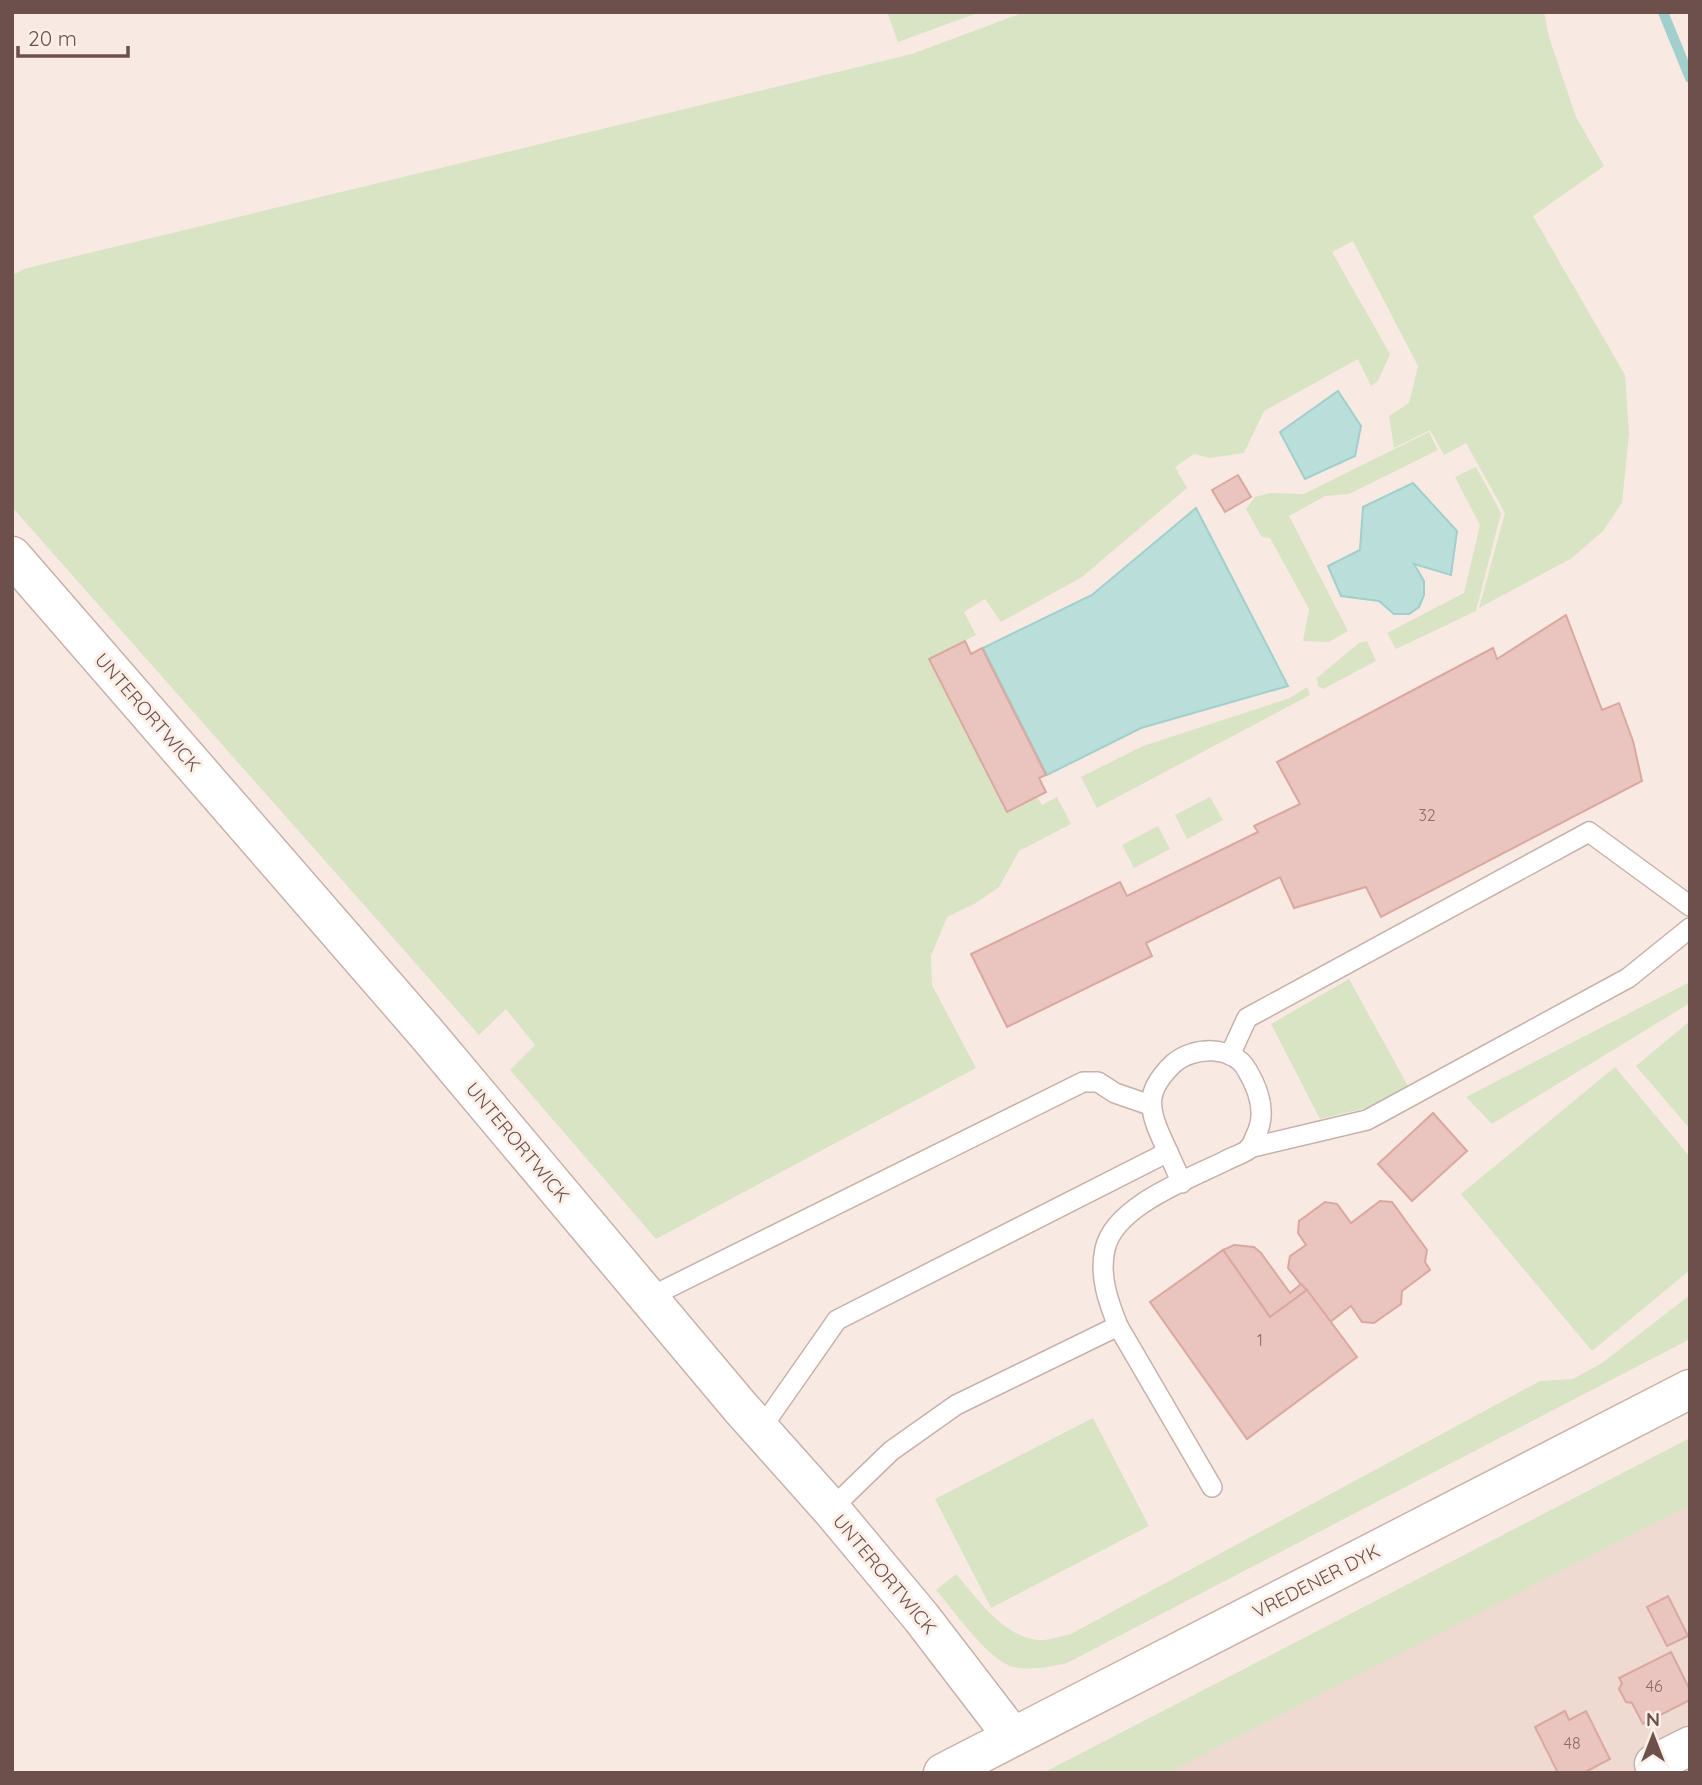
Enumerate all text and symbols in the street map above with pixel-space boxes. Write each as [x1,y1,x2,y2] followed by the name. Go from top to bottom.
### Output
[18,14,128,58] scale bar
[28,25,77,51] text: 20 m
[90,648,206,776] street label: UNTERORTWICK
[1418,805,1436,825] house number: 32
[461,1077,575,1207] street label: UNTERORTWICK
[1257,1330,1263,1350] house number: 1
[828,1509,942,1639] street label: UNTERORTWICK
[1248,1539,1384,1623] street label: VREDENER DYK
[1645,1676,1663,1696] house number: 46
[1618,1701,1688,1771] north arrow
[1646,1707,1660,1731] text: N
[1563,1733,1581,1753] house number: 48

